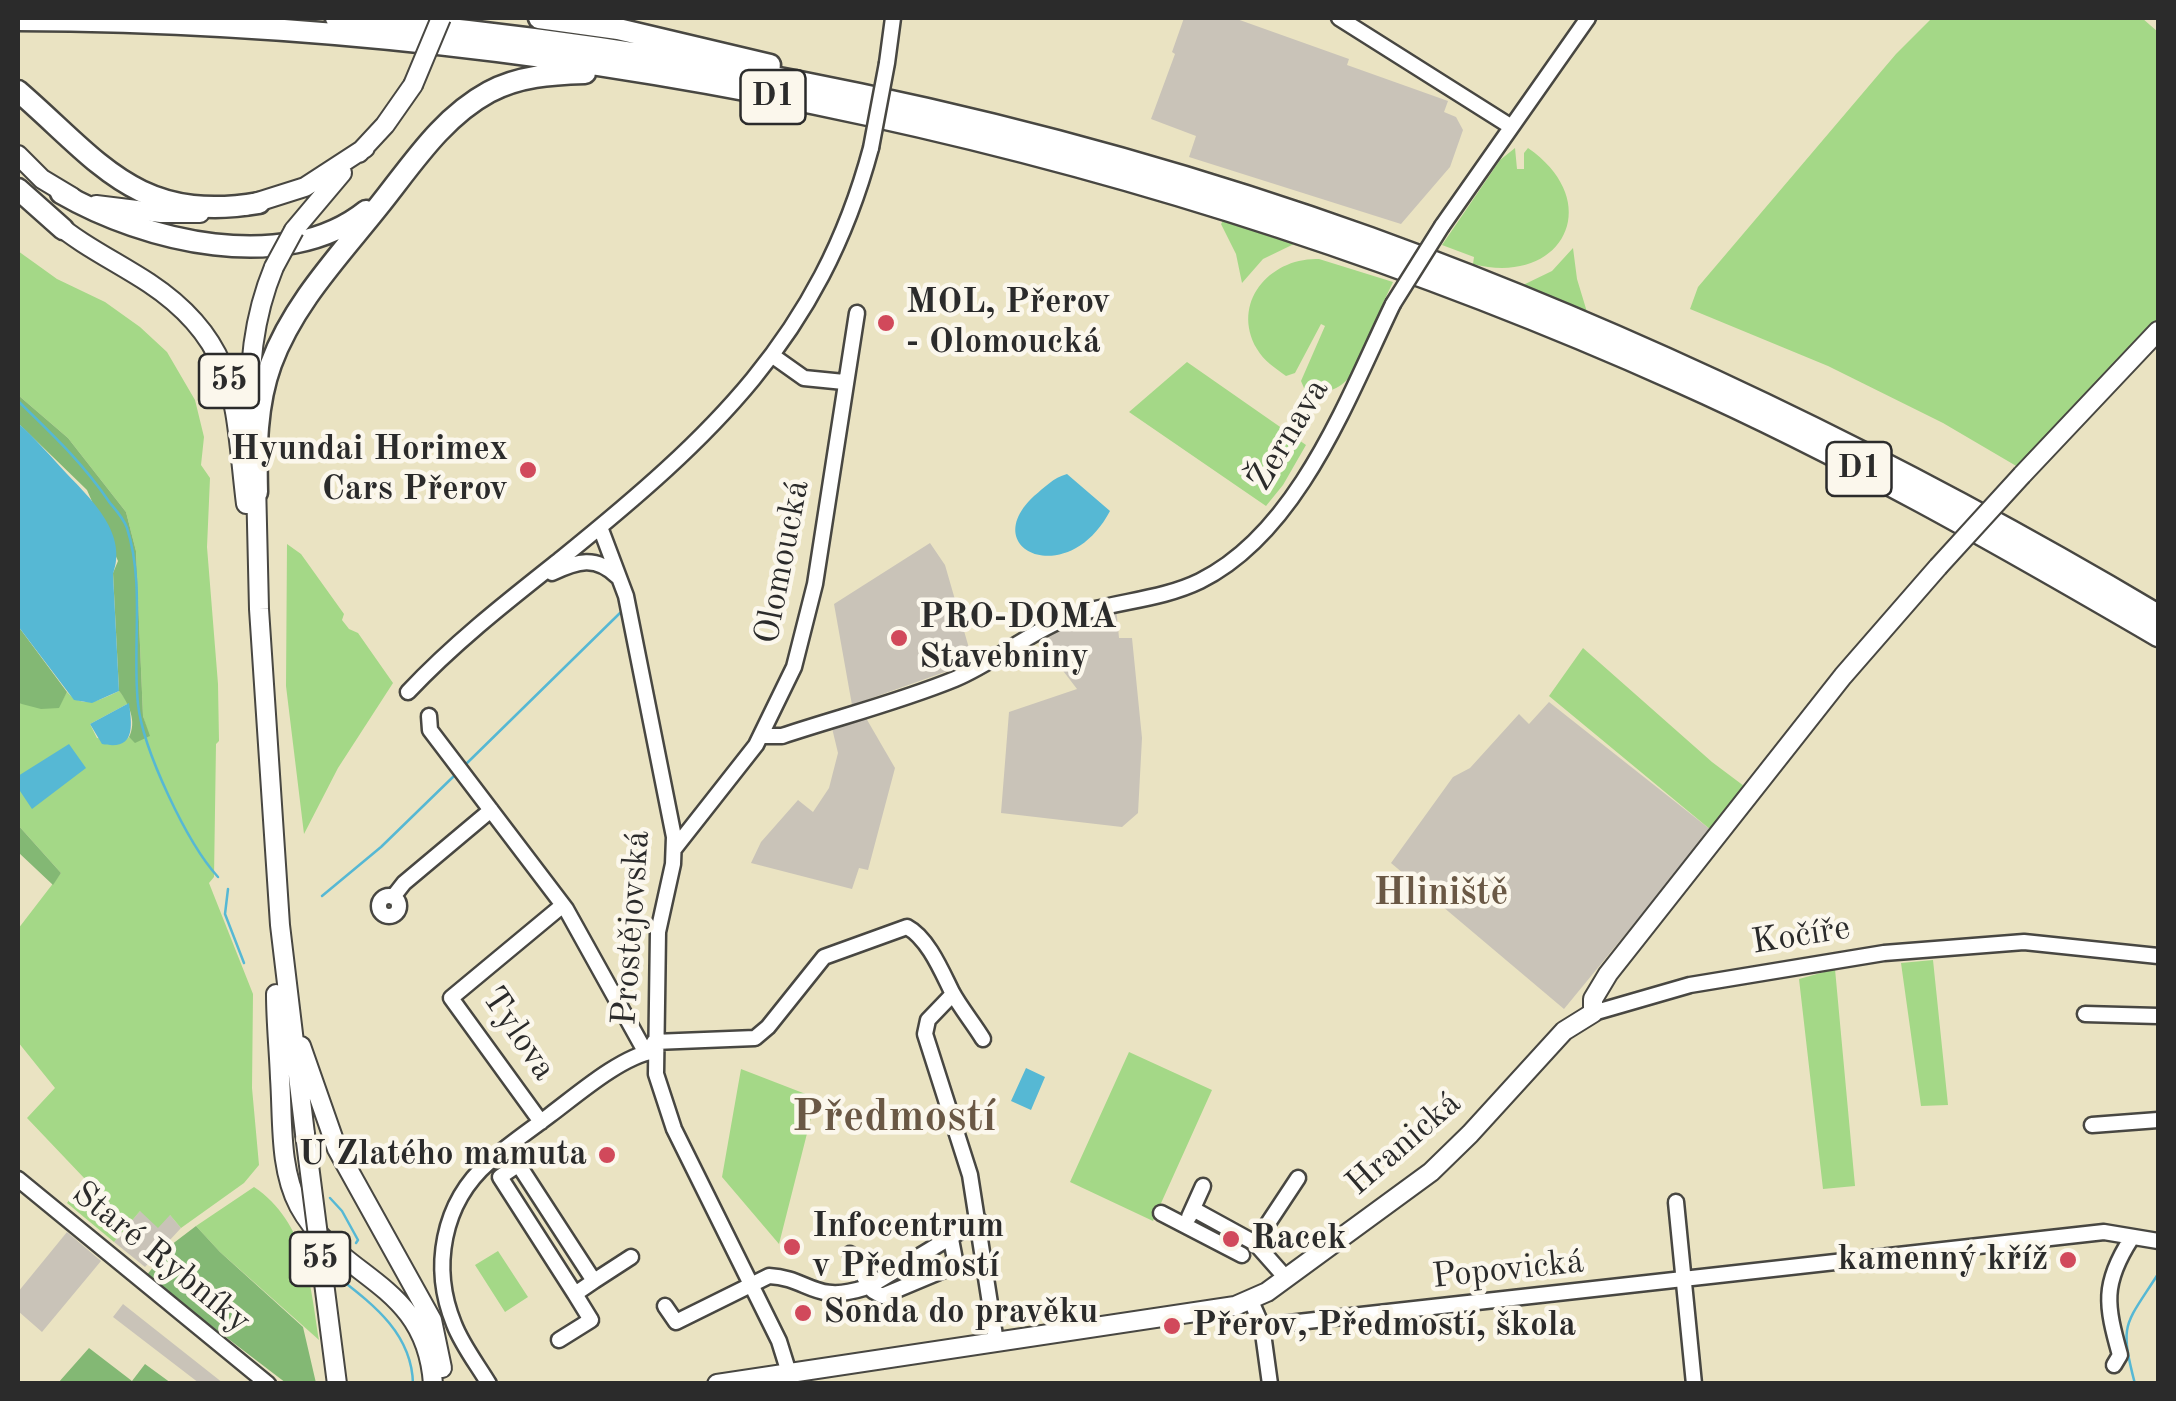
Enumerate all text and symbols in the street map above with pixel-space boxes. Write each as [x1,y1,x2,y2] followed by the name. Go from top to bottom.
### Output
[740,70,806,124] road number: D1
[906,282,1111,364] place label: MOL, Přerov - Olomoucká
[875,312,897,334] marker: MOL, Přerov - Olomoucká
[199,354,259,408] road number: 55
[1239,371,1339,499] street label: Žernava
[231,429,508,511] place label: Hyundai Horimex Cars Přerov
[1826,442,1892,496] road number: D1
[517,459,539,481] marker: Hyundai Horimex Cars Přerov
[747,477,819,647] street label: Olomoucká
[919,597,1117,679] place label: PRO-DOMA Stavebniny
[888,627,910,649] marker: PRO-DOMA Stavebniny
[604,829,660,1027] street label: Prostějovská
[1374,871,1508,917] district label: Hliniště
[1749,908,1853,964] street label: Kočíře
[472,979,564,1089] street label: Tylova
[1338,1083,1470,1205] street label: Hranická
[792,1091,996,1145] district label: Předmostí
[298,1134,587,1176] place label: U Zlatého mamuta
[596,1144,618,1166] marker: U Zlatého mamuta
[63,1173,259,1343] street label: Staré Rybníky
[812,1206,1004,1288] place label: Infocentrum v Předmostí
[1251,1218,1347,1260] place label: Racek
[1220,1228,1242,1250] marker: Racek
[290,1232,350,1286] road number: 55
[781,1236,803,1258] marker: Infocentrum v Předmostí
[1838,1239,2048,1281] place label: kamenný kříž
[1430,1241,1586,1299] street label: Popovická
[2057,1249,2079,1271] marker: kamenný kříž
[823,1292,1098,1334] place label: Sonda do pravěku
[792,1302,814,1324] marker: Sonda do pravěku
[1192,1305,1576,1347] place label: Přerov, Předmostí, škola
[1161,1315,1183,1337] marker: Přerov, Předmostí, škola

